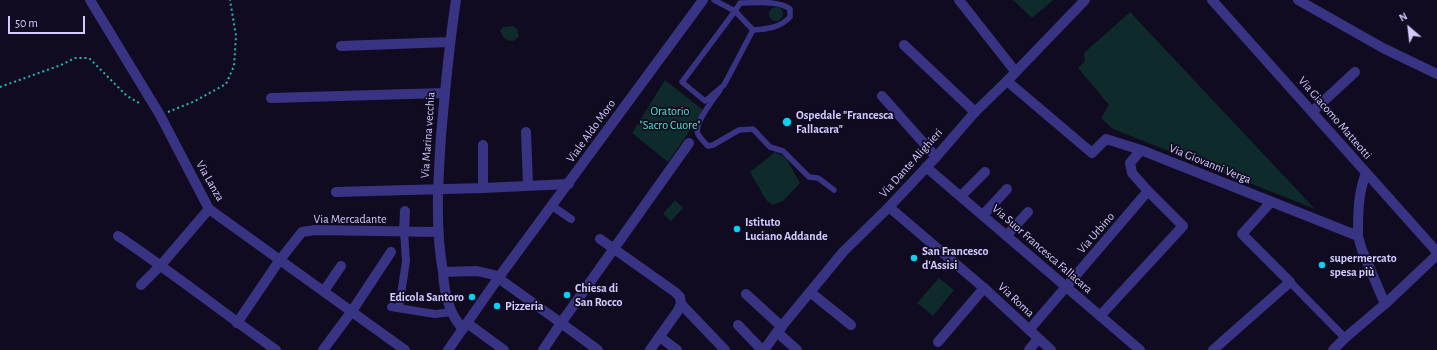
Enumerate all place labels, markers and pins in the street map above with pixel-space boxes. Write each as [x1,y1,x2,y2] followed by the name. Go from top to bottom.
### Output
[796,108,894,136] place label: Ospedale "Francesca Fallacara"
[781,116,793,128] marker: Ospedale "Francesca Fallacara"
[745,215,828,243] place label: Istituto Luciano Addande
[732,224,742,234] marker: Istituto Luciano Addande
[922,244,988,272] place label: San Francesco d'Assisi
[1330,251,1397,279] place label: supermercato spesa più
[909,253,919,263] marker: San Francesco d'Assisi
[1317,260,1327,270] marker: supermercato spesa più
[575,281,622,309] place label: Chiesa di San Rocco
[390,290,464,304] place label: Edicola Santoro
[562,290,572,300] marker: Chiesa di San Rocco
[467,292,477,302] marker: Edicola Santoro
[505,299,544,313] place label: Pizzeria
[492,301,502,311] marker: Pizzeria

